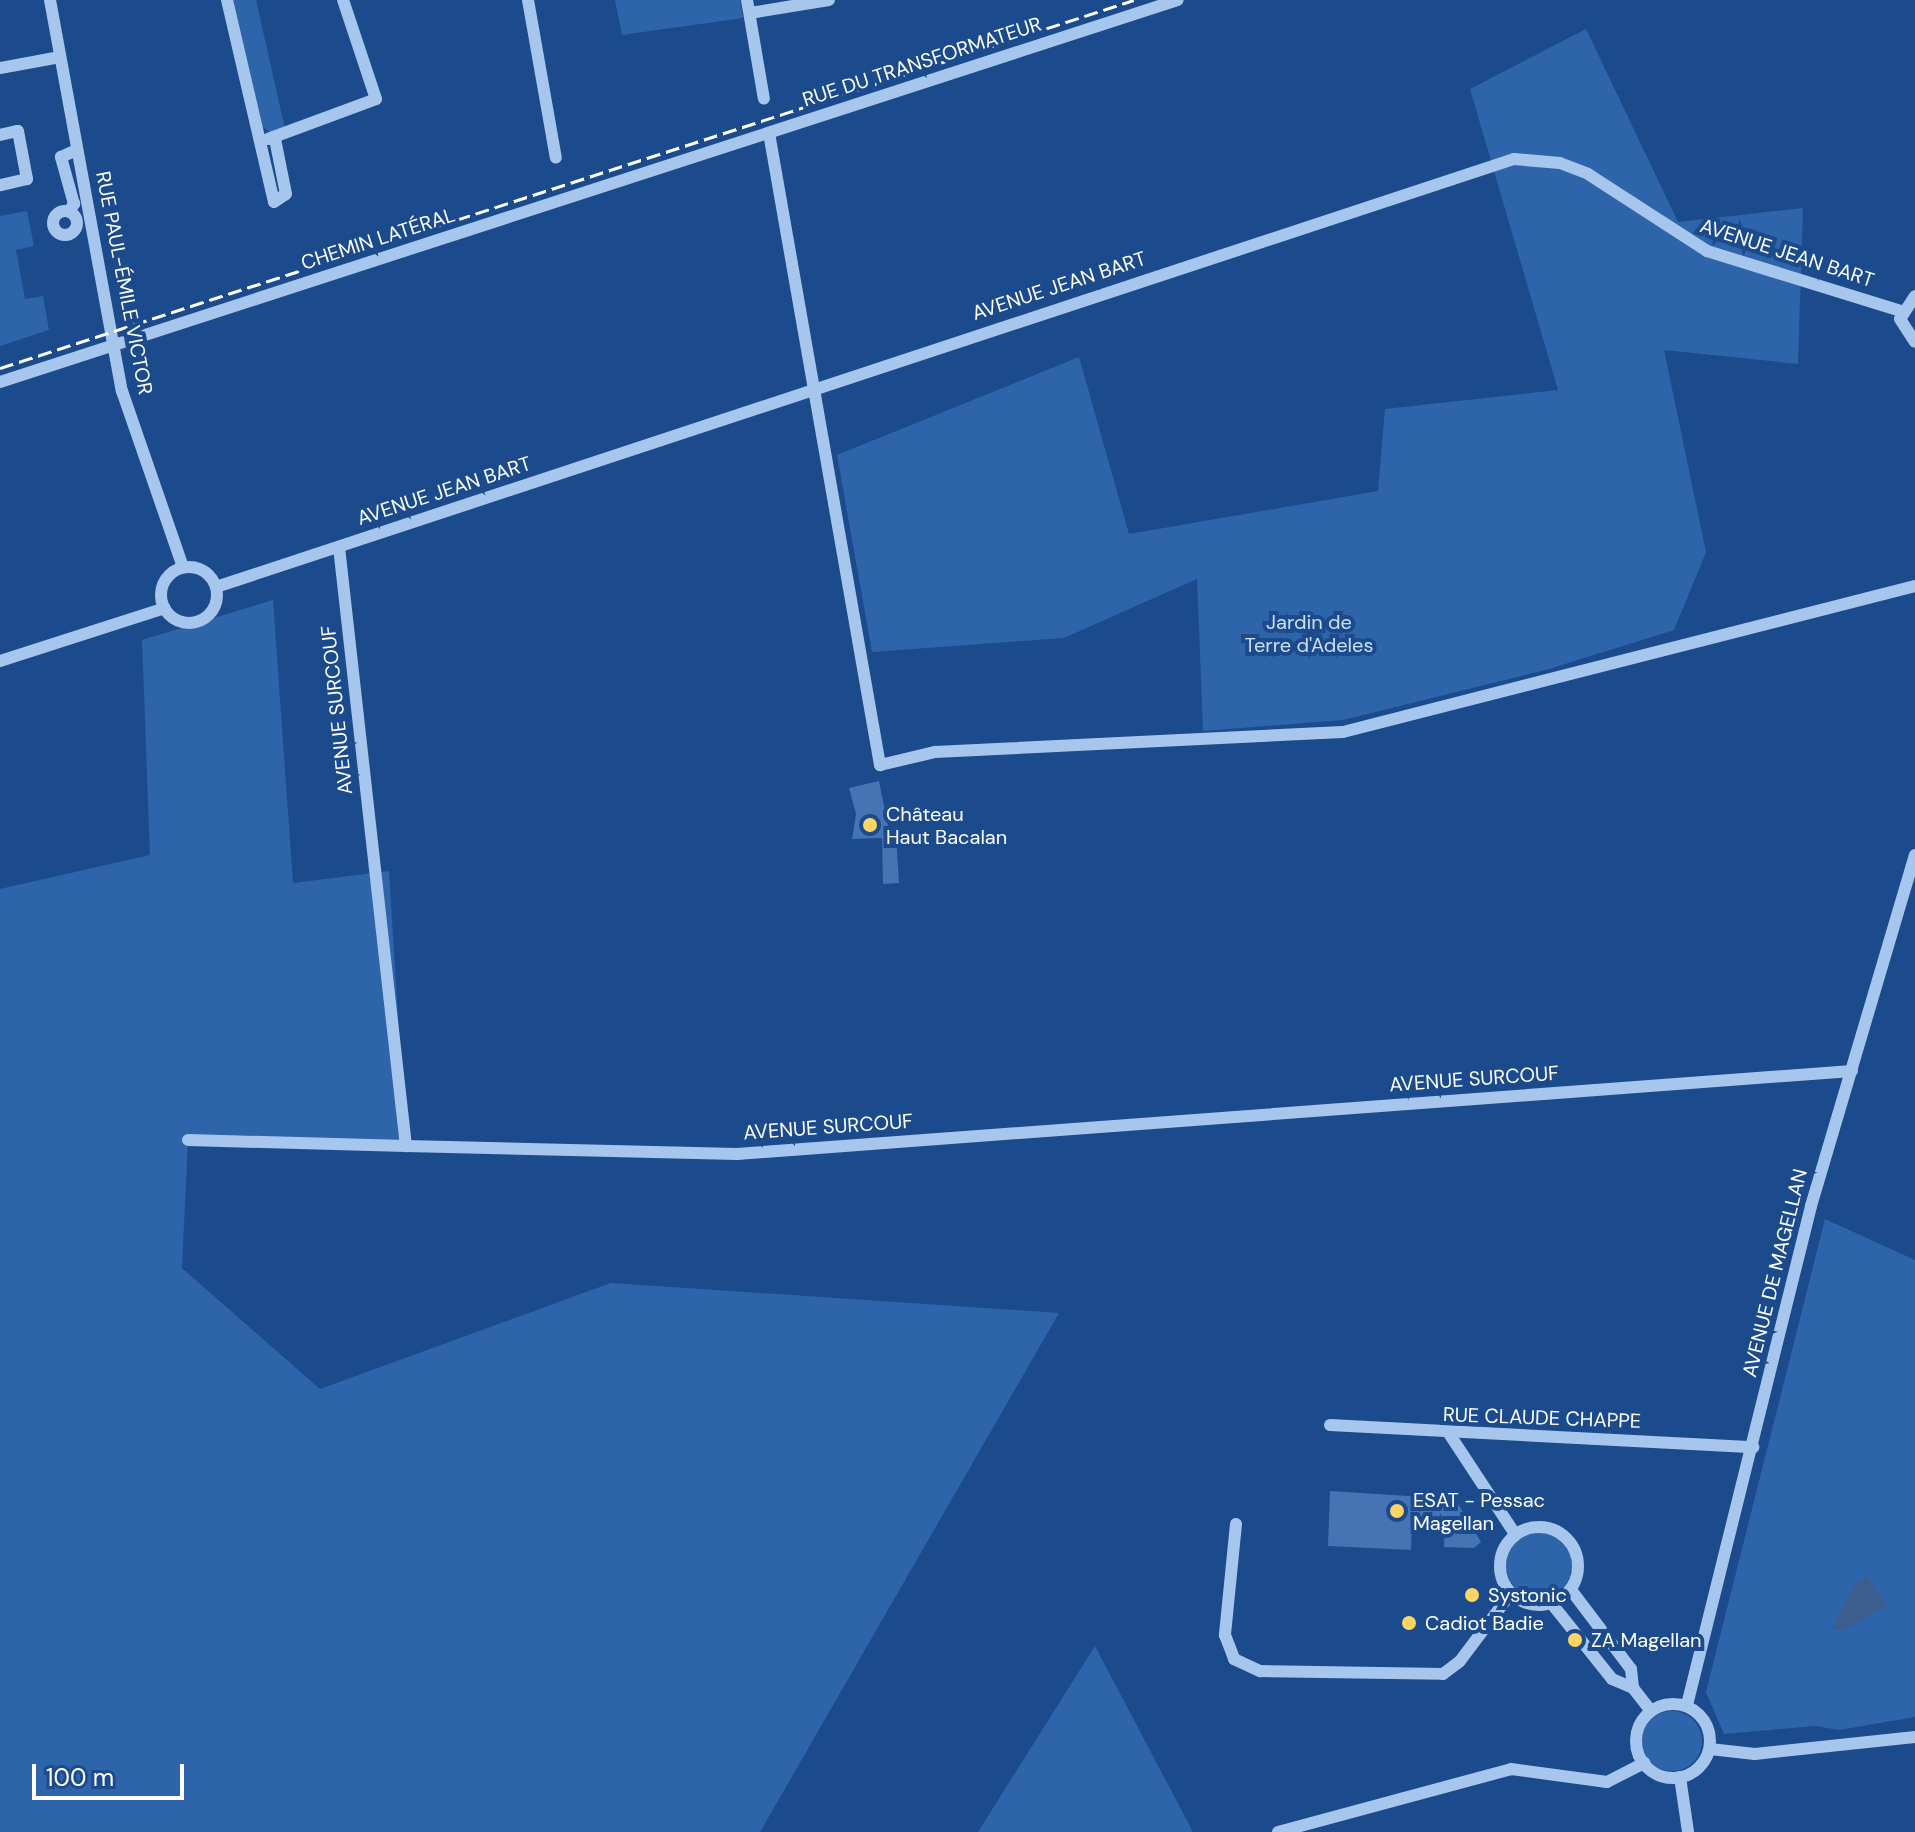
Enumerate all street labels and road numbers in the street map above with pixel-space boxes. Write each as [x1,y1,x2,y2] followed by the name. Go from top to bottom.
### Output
[800,12,1044,112] street label: RUE DU TRANSFORMATEUR
[91,169,157,397] street label: RUE PAUL-ÉMILE VICTOR
[298,203,458,275] street label: CHEMIN LATÉRAL
[1697,214,1877,292] street label: AVENUE JEAN BART
[969,247,1149,325] street label: AVENUE JEAN BART
[354,452,534,530] street label: AVENUE JEAN BART
[316,624,358,796] street label: AVENUE SURCOUF
[1388,1061,1560,1097] street label: AVENUE SURCOUF
[742,1109,914,1145] street label: AVENUE SURCOUF
[1737,1166,1813,1380] street label: AVENUE DE MAGELLAN
[1442,1403,1642,1433] street label: RUE CLAUDE CHAPPE

